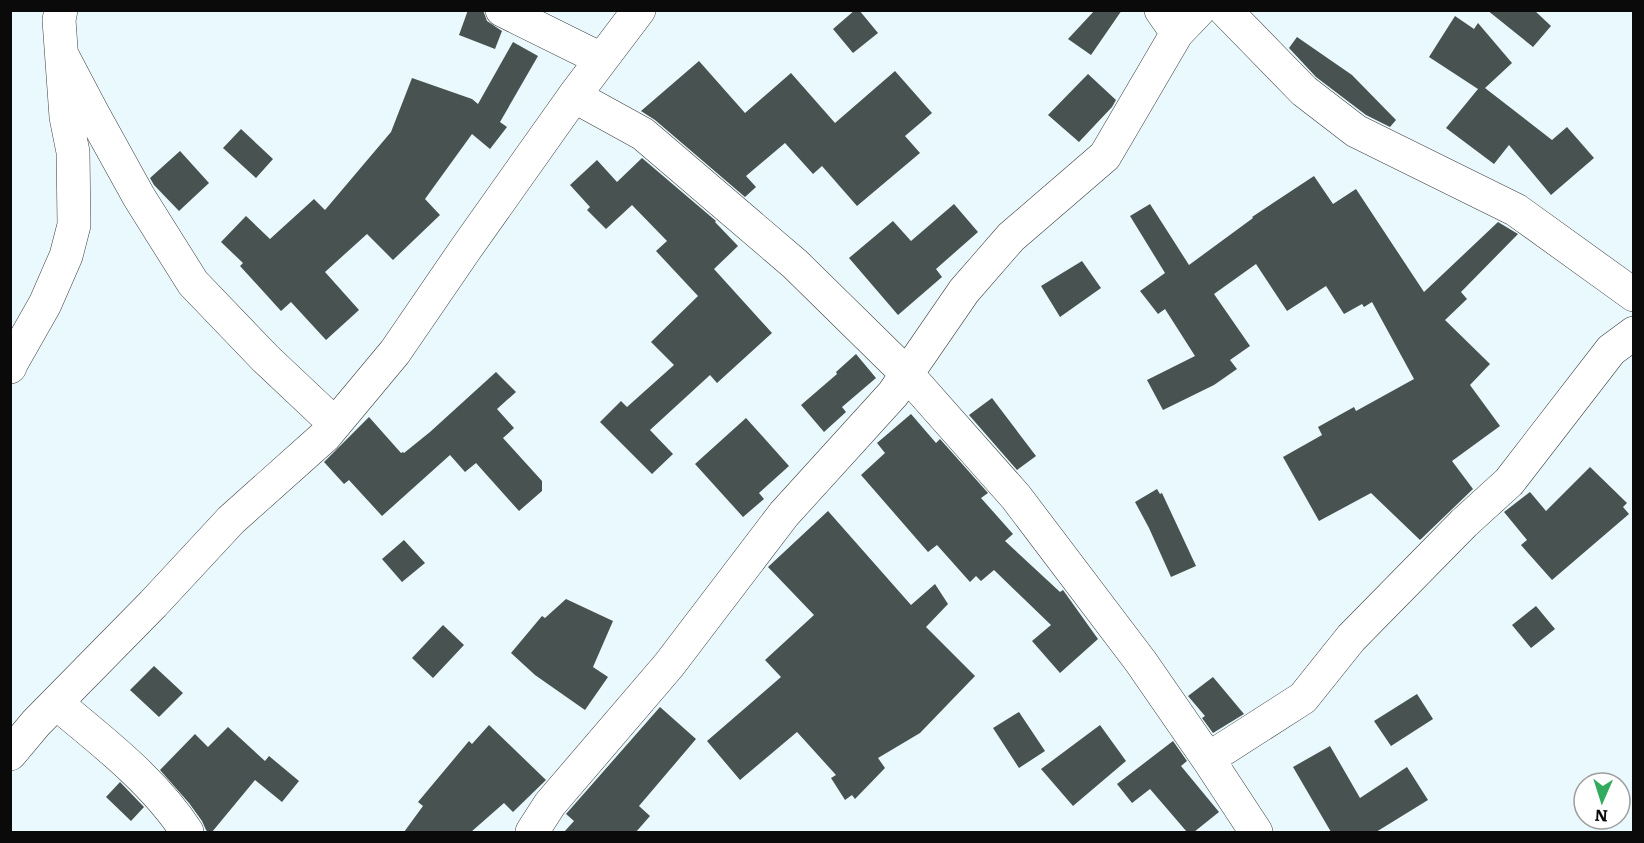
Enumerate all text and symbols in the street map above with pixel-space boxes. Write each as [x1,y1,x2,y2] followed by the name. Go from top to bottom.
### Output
[1572,771,1632,831] north arrow
[1594,805,1609,829] text: N

